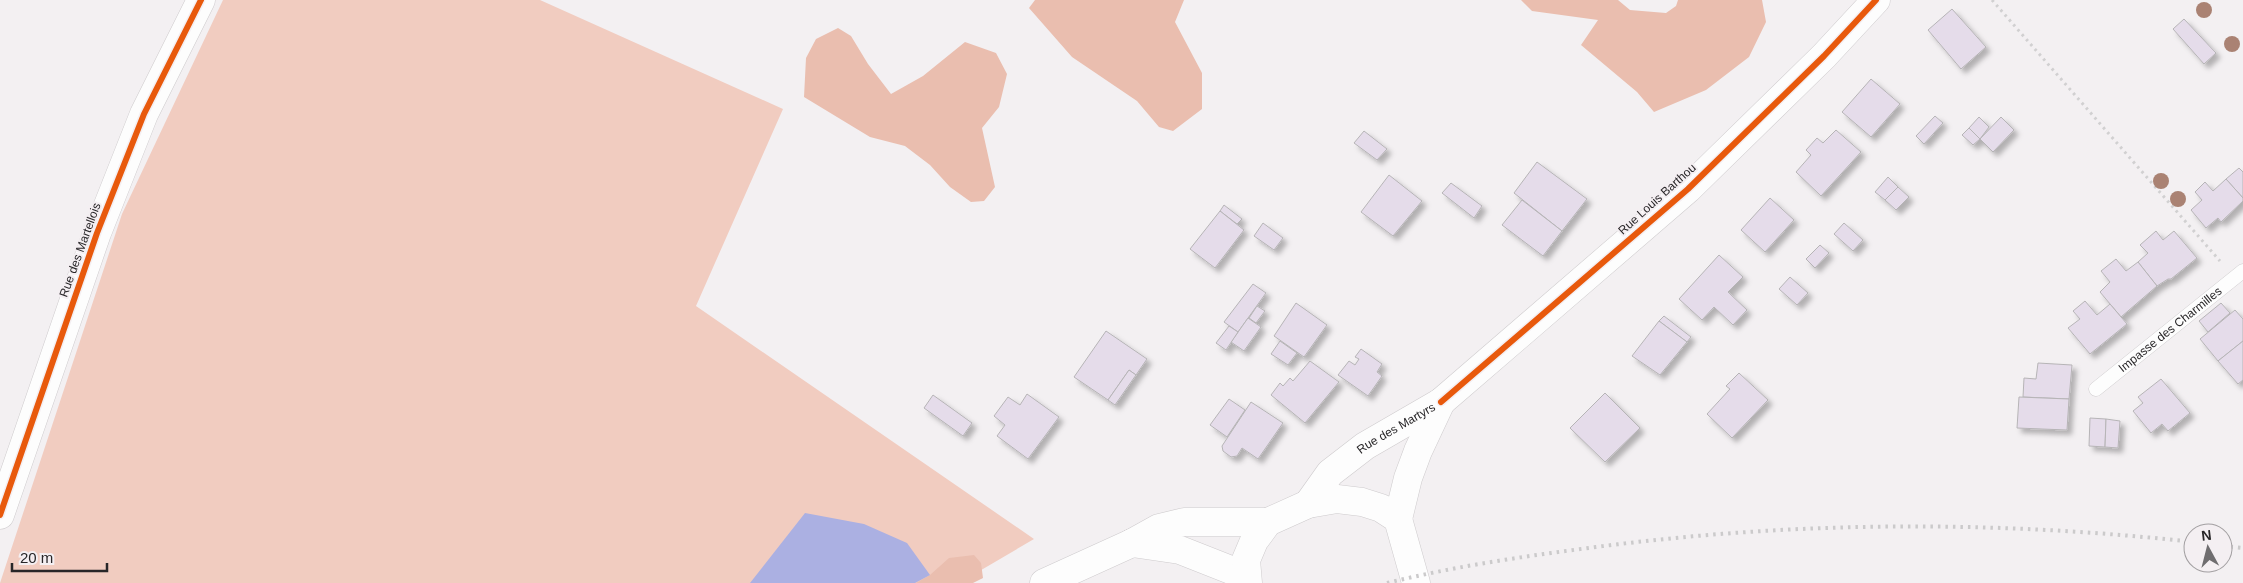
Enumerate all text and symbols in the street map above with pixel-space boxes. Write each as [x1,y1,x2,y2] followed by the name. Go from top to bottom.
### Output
[1615,161,1699,237] street label: Rue Louis Barthou
[56,201,104,299] street label: Rue des Martellois
[2116,284,2224,375] street label: Impasse des Charmilles
[1354,400,1438,457] street label: Rue des Martyrs
[2183,523,2233,573] north arrow
[2200,527,2212,544] text: N
[12,540,108,572] scale bar
[20,549,53,566] text: 20 m

